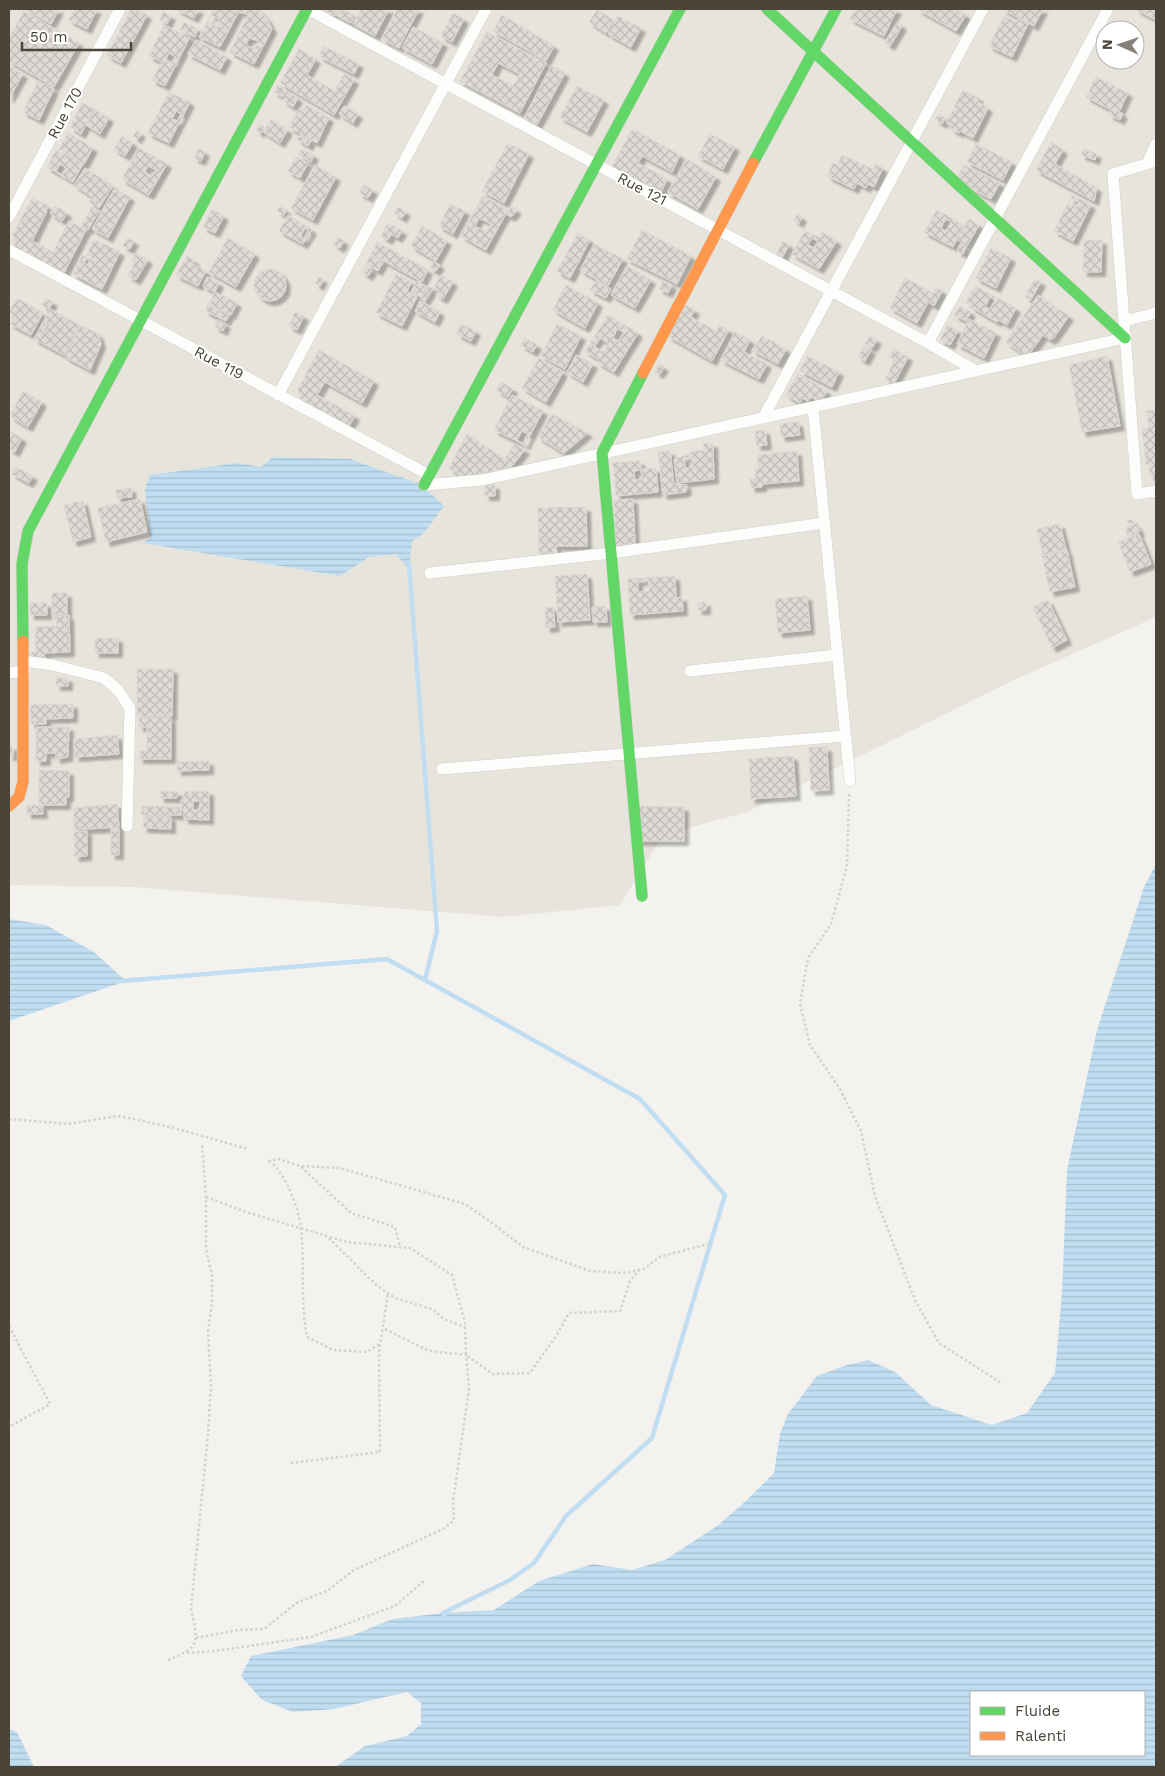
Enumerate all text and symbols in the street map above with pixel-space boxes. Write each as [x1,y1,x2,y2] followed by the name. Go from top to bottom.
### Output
[22,20,131,52] scale bar
[1095,20,1145,70] north arrow
[30,28,67,46] text: 50 m
[1099,39,1115,50] text: N
[44,84,86,142] street label: Rue 170
[614,169,670,209] street label: Rue 121
[191,342,247,384] street label: Rue 119
[970,1691,1145,1756] legend
[1015,1702,1060,1720] text: Fluide
[1015,1727,1066,1745] text: Ralenti

